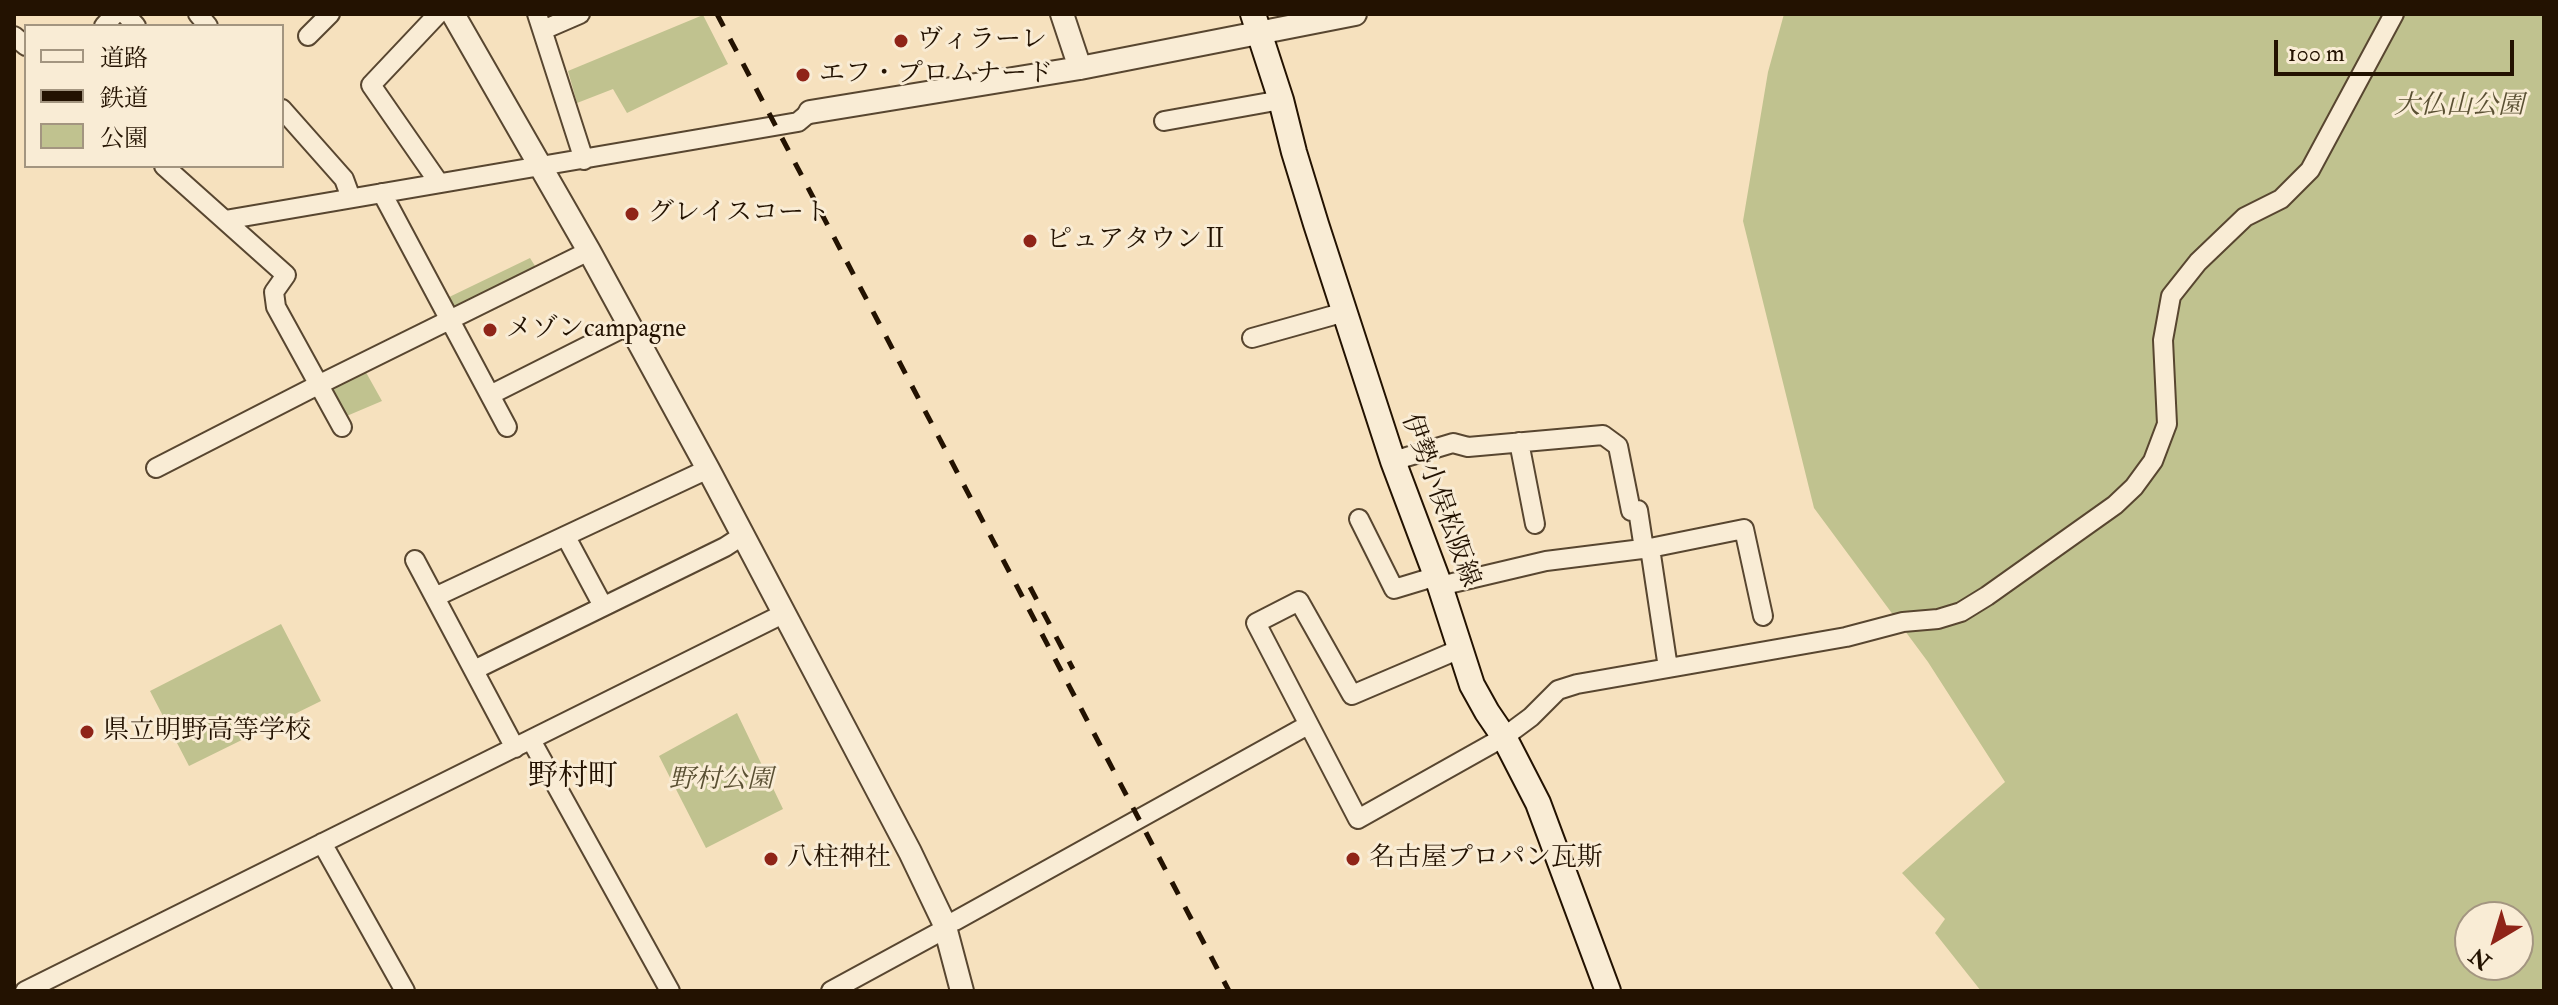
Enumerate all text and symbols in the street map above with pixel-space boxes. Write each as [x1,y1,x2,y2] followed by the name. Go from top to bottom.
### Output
[24,24,284,168] legend
[2278,24,2518,74] scale bar
[917,25,1047,57] place label: ヴィラーレ
[892,32,910,50] marker: ヴィラーレ
[2288,38,2345,69] text: 100 m
[100,43,148,74] text: 道路
[819,59,1053,91] place label: エフ・プロムナード
[794,66,812,84] marker: エフ・プロムナード
[100,83,148,114] text: 鉄道
[2394,91,2524,123] park label: 大仏山公園
[100,123,148,154] text: 公園
[648,198,830,230] place label: グレイスコート
[623,205,641,223] marker: グレイスコート
[1046,225,1228,257] place label: ピュアタウンⅡ
[1021,232,1039,250] marker: ピュアタウンⅡ
[506,314,686,346] place label: メゾンcampagne
[481,321,499,339] marker: メゾンcampagne
[1393,410,1485,592] street label: 伊勢小俣松阪線
[103,716,311,748] place label: 県立明野高等学校
[78,723,96,741] marker: 県立明野高等学校
[528,761,618,797] district label: 野村町
[669,765,773,797] park label: 野村公園
[787,843,891,875] place label: 八柱神社
[1369,843,1603,875] place label: 名古屋プロパン瓦斯
[762,850,780,868] marker: 八柱神社
[1344,850,1362,868] marker: 名古屋プロパン瓦斯
[2454,901,2534,981] north arrow
[2464,941,2497,975] text: N

